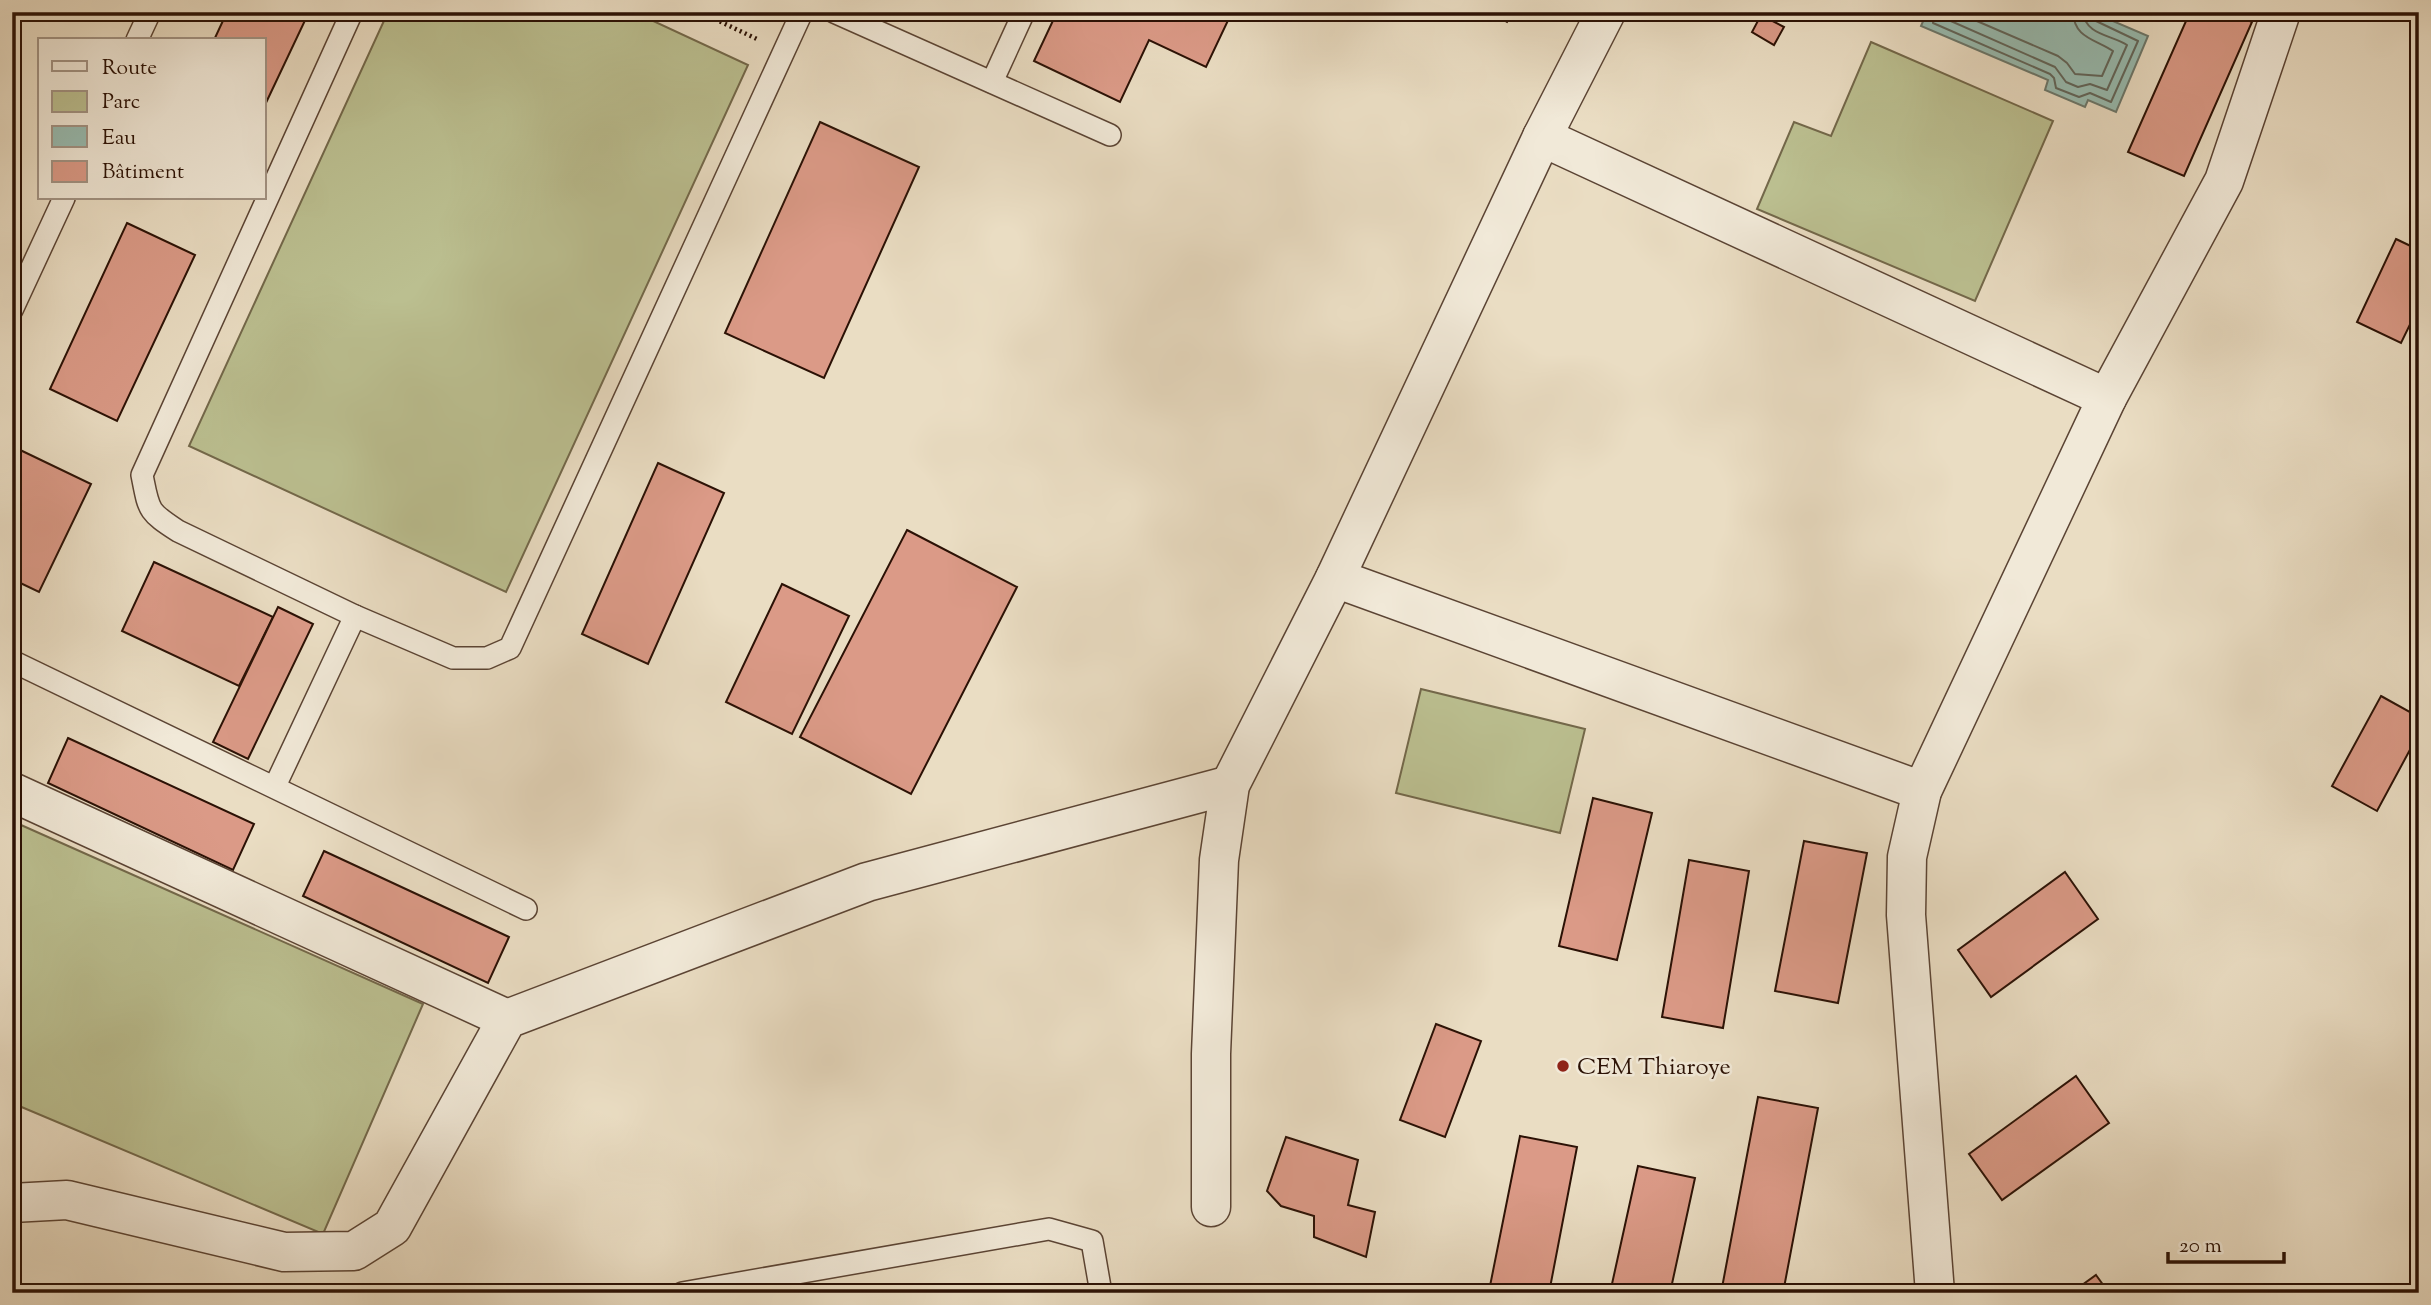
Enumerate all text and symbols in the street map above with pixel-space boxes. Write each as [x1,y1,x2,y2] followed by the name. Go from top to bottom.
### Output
[38,38,266,200] legend
[102,54,157,84] text: Route
[102,88,140,118] text: Parc
[102,124,136,154] text: Eau
[102,158,184,188] text: Bâtiment
[1577,1051,1731,1085] place label: CEM Thiaroye
[1555,1058,1571,1074] marker: CEM Thiaroye
[2168,1221,2284,1265] scale bar
[2179,1232,2222,1262] text: 20 m

